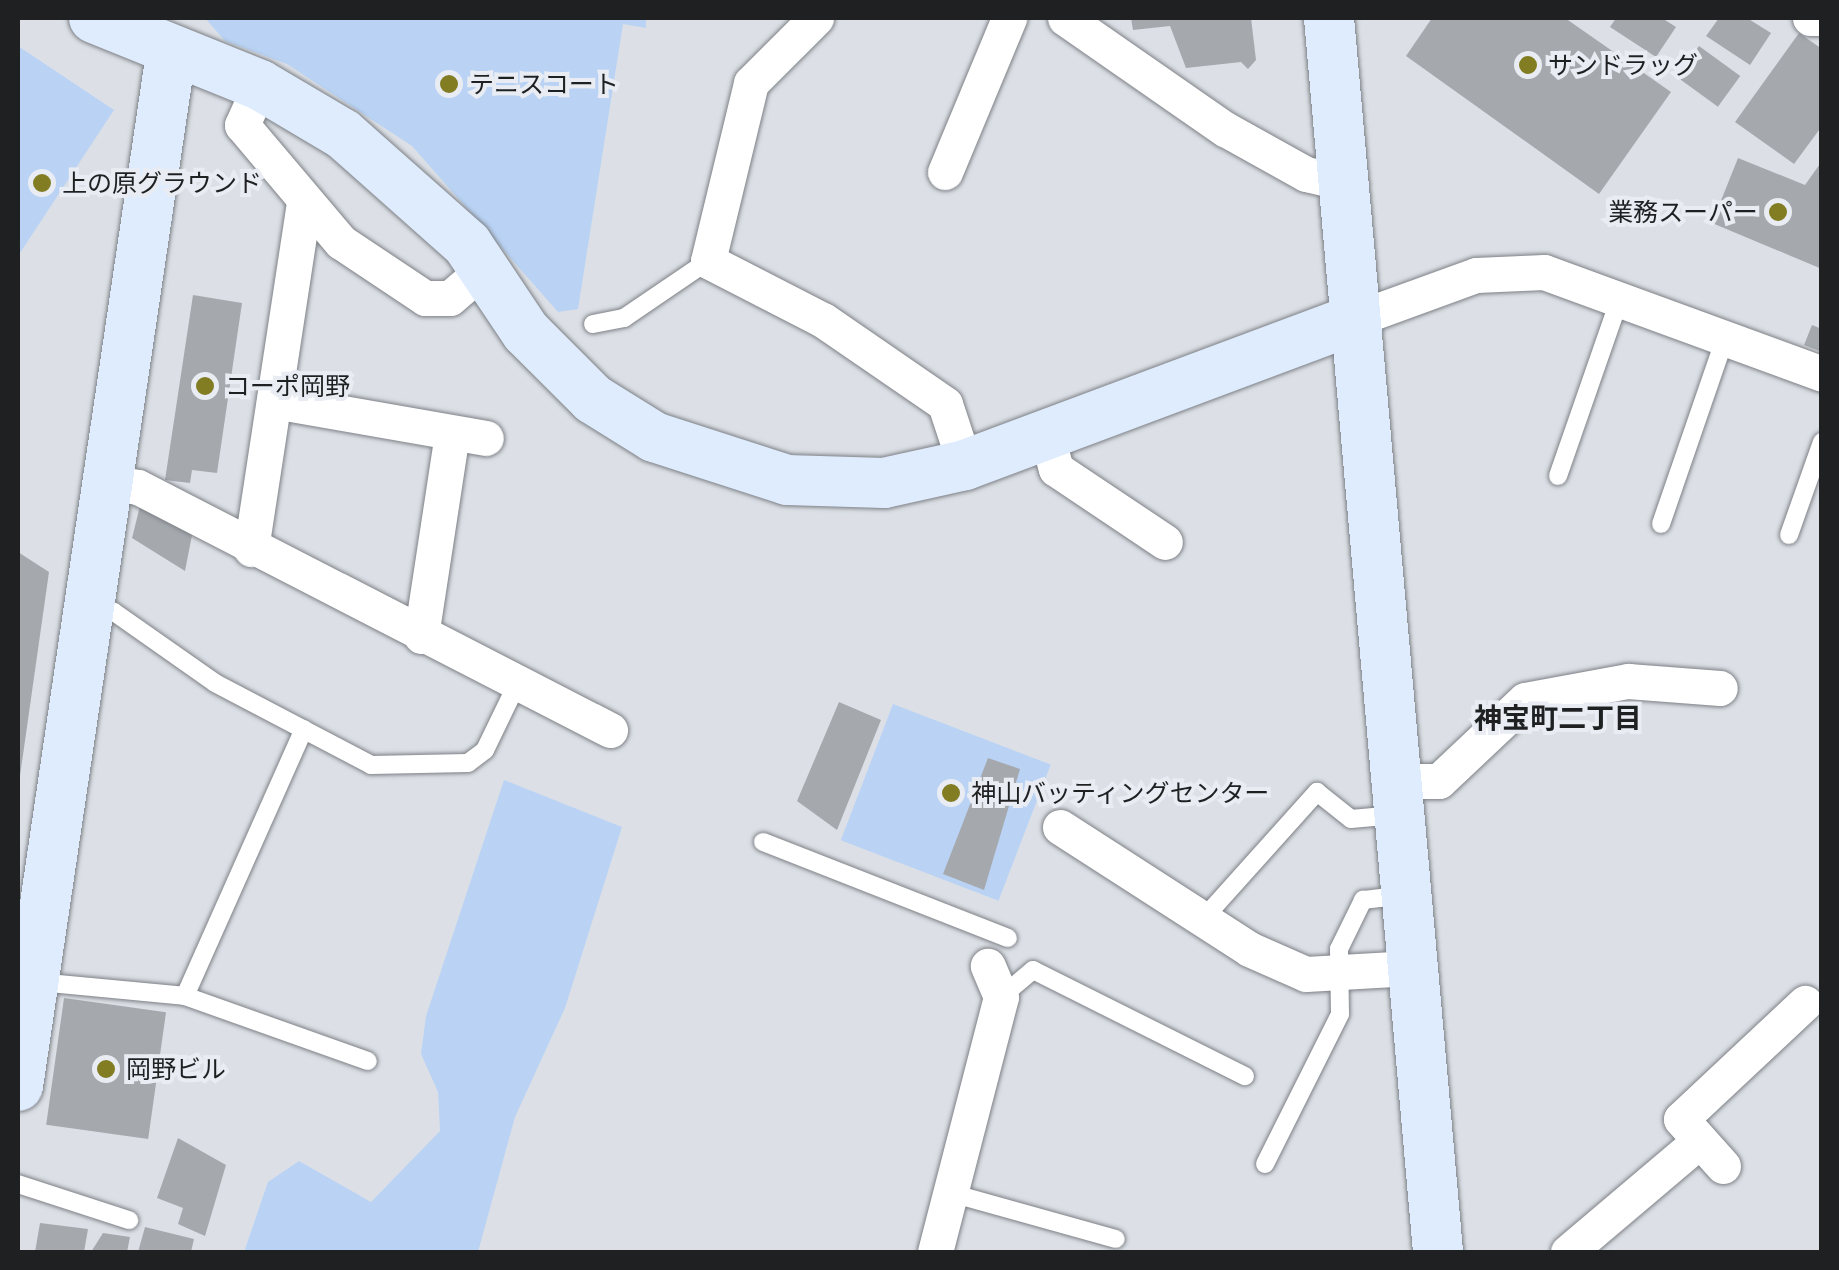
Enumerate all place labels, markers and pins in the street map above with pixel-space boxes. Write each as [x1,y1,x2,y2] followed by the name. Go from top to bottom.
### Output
[1548,50,1698,80] place label: サンドラッグ
[1517,54,1539,76] marker: サンドラッグ
[469,69,619,99] place label: テニスコート
[438,73,460,95] marker: テニスコート
[62,168,262,198] place label: 上の原グラウンド
[31,172,53,194] marker: 上の原グラウンド
[1608,197,1758,227] place label: 業務スーパー
[1767,201,1789,223] marker: 業務スーパー
[225,371,350,401] place label: コーポ岡野
[194,375,216,397] marker: コーポ岡野
[971,778,1271,808] place label: 神山バッティングセンター
[940,782,962,804] marker: 神山バッティングセンター
[126,1054,226,1084] place label: 岡野ビル
[95,1058,117,1080] marker: 岡野ビル

